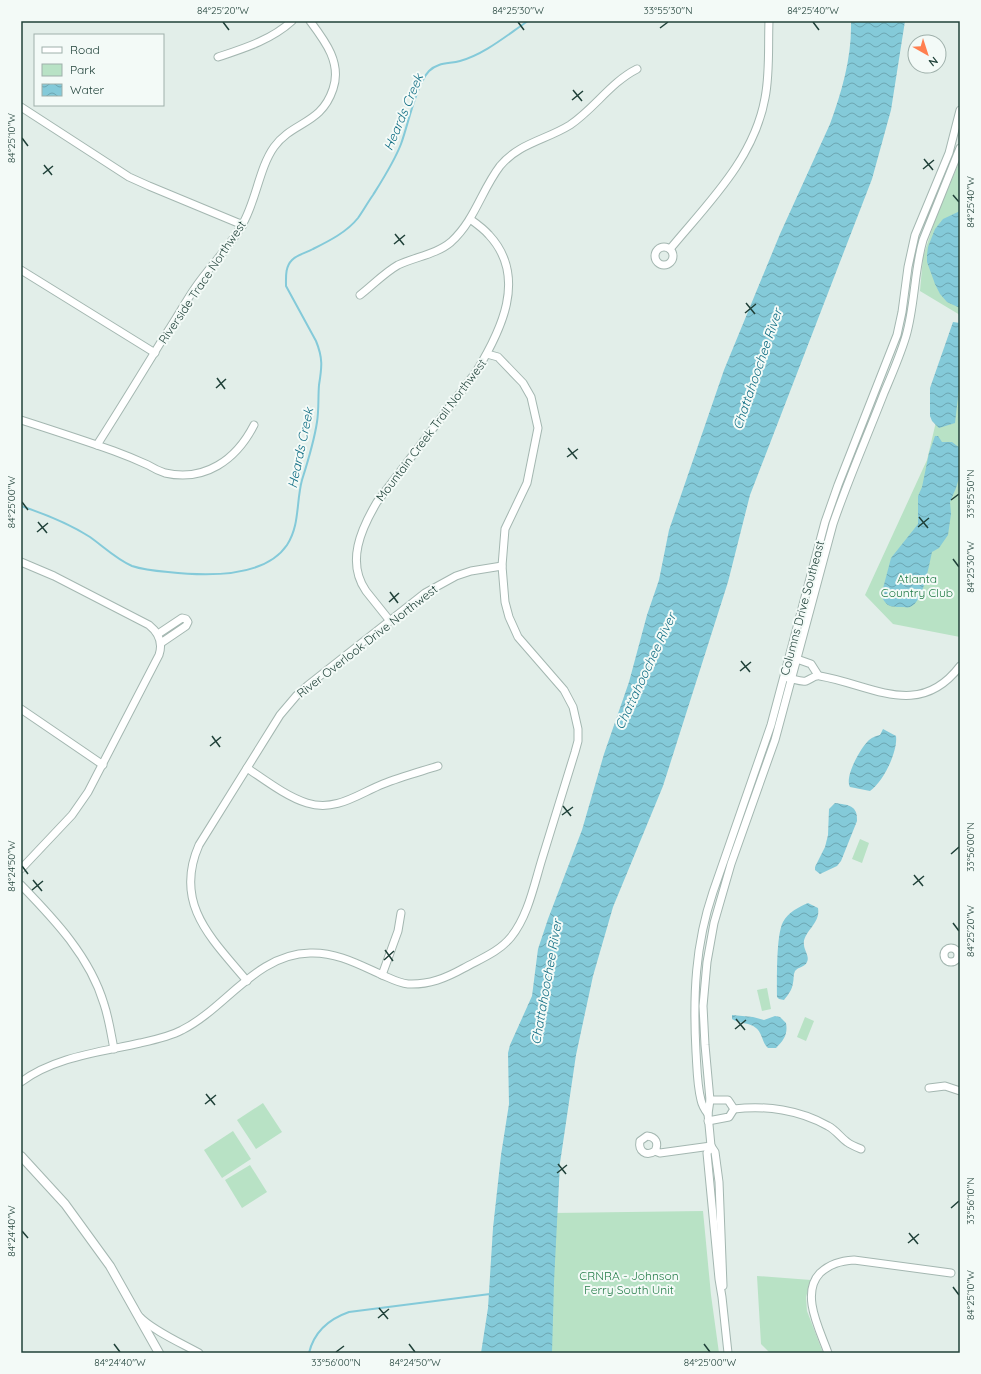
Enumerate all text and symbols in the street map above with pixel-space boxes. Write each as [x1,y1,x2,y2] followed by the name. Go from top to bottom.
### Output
[197,4,249,17] text: 84°25'20"W
[492,4,544,17] text: 84°25'30"W
[644,4,692,17] text: 33°55'30"N
[787,4,839,17] text: 84°25'40"W
[34,34,164,106] legend
[907,34,947,74] north arrow
[70,42,100,57] text: Road
[926,54,941,70] text: N
[70,62,95,77] text: Park
[380,70,427,153] water label: Heards Creek
[70,82,105,97] text: Water
[5,113,18,163] text: 84°25'10"W
[964,176,977,228] text: 84°25'40"W
[155,218,249,346] street label: Riverside Trace Northwest
[729,305,786,431] water label: Chattahoochee River
[373,356,489,504] street label: Mountain Creek Trail Northwest
[284,405,317,490] water label: Heards Creek
[964,469,977,519] text: 33°55'50"N
[5,476,18,528] text: 84°25'00"W
[777,539,827,677] street label: Columns Drive Southeast
[964,541,977,593] text: 84°25'30"W
[881,571,953,600] park label: Atlanta Country Club
[294,581,440,701] street label: River Overlook Drive Northwest
[611,608,680,732] water label: Chattahoochee River
[964,822,977,872] text: 33°56'00"N
[5,840,18,892] text: 84°24'50"W
[964,905,977,957] text: 84°25'20"W
[527,916,565,1046] water label: Chattahoochee River
[964,1177,977,1225] text: 33°56'10"N
[5,1205,18,1257] text: 84°24'40"W
[579,1268,679,1297] park label: CRNRA - Johnson Ferry South Unit
[964,1270,977,1320] text: 84°25'10"W
[94,1356,146,1369] text: 84°24'40"W
[311,1356,361,1369] text: 33°56'00"N
[389,1356,441,1369] text: 84°24'50"W
[684,1356,736,1369] text: 84°25'00"W

